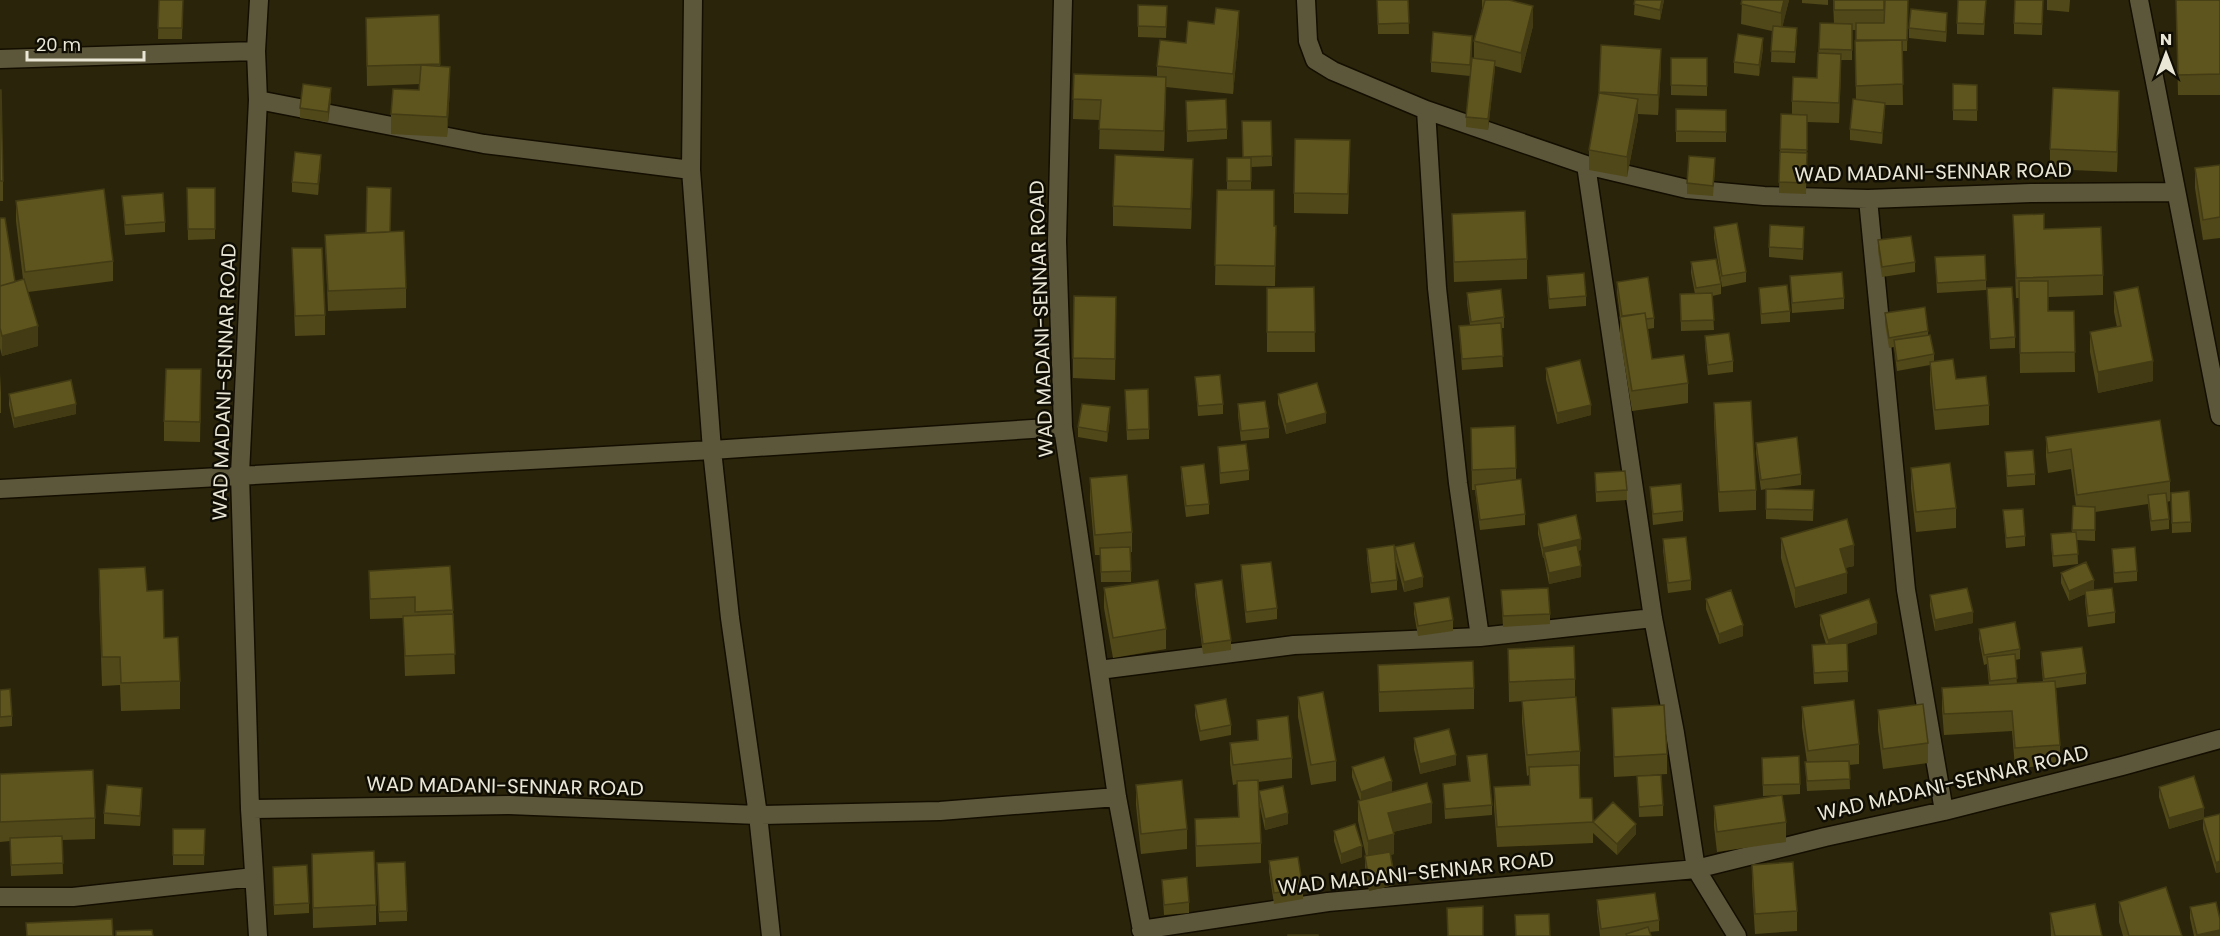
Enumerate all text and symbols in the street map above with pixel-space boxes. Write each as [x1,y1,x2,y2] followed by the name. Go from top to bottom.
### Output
[27,24,144,62] scale bar
[2136,24,2196,84] north arrow
[2160,28,2172,51] text: N
[36,32,81,57] text: 20 m
[1794,156,2072,188] street label: WAD MADANI-SENNAR ROAD
[1022,180,1060,458] street label: WAD MADANI-SENNAR ROAD
[205,243,243,521] street label: WAD MADANI-SENNAR ROAD
[1815,738,2091,828] street label: WAD MADANI-SENNAR ROAD
[366,770,644,802] street label: WAD MADANI-SENNAR ROAD
[1277,845,1555,901] street label: WAD MADANI-SENNAR ROAD

